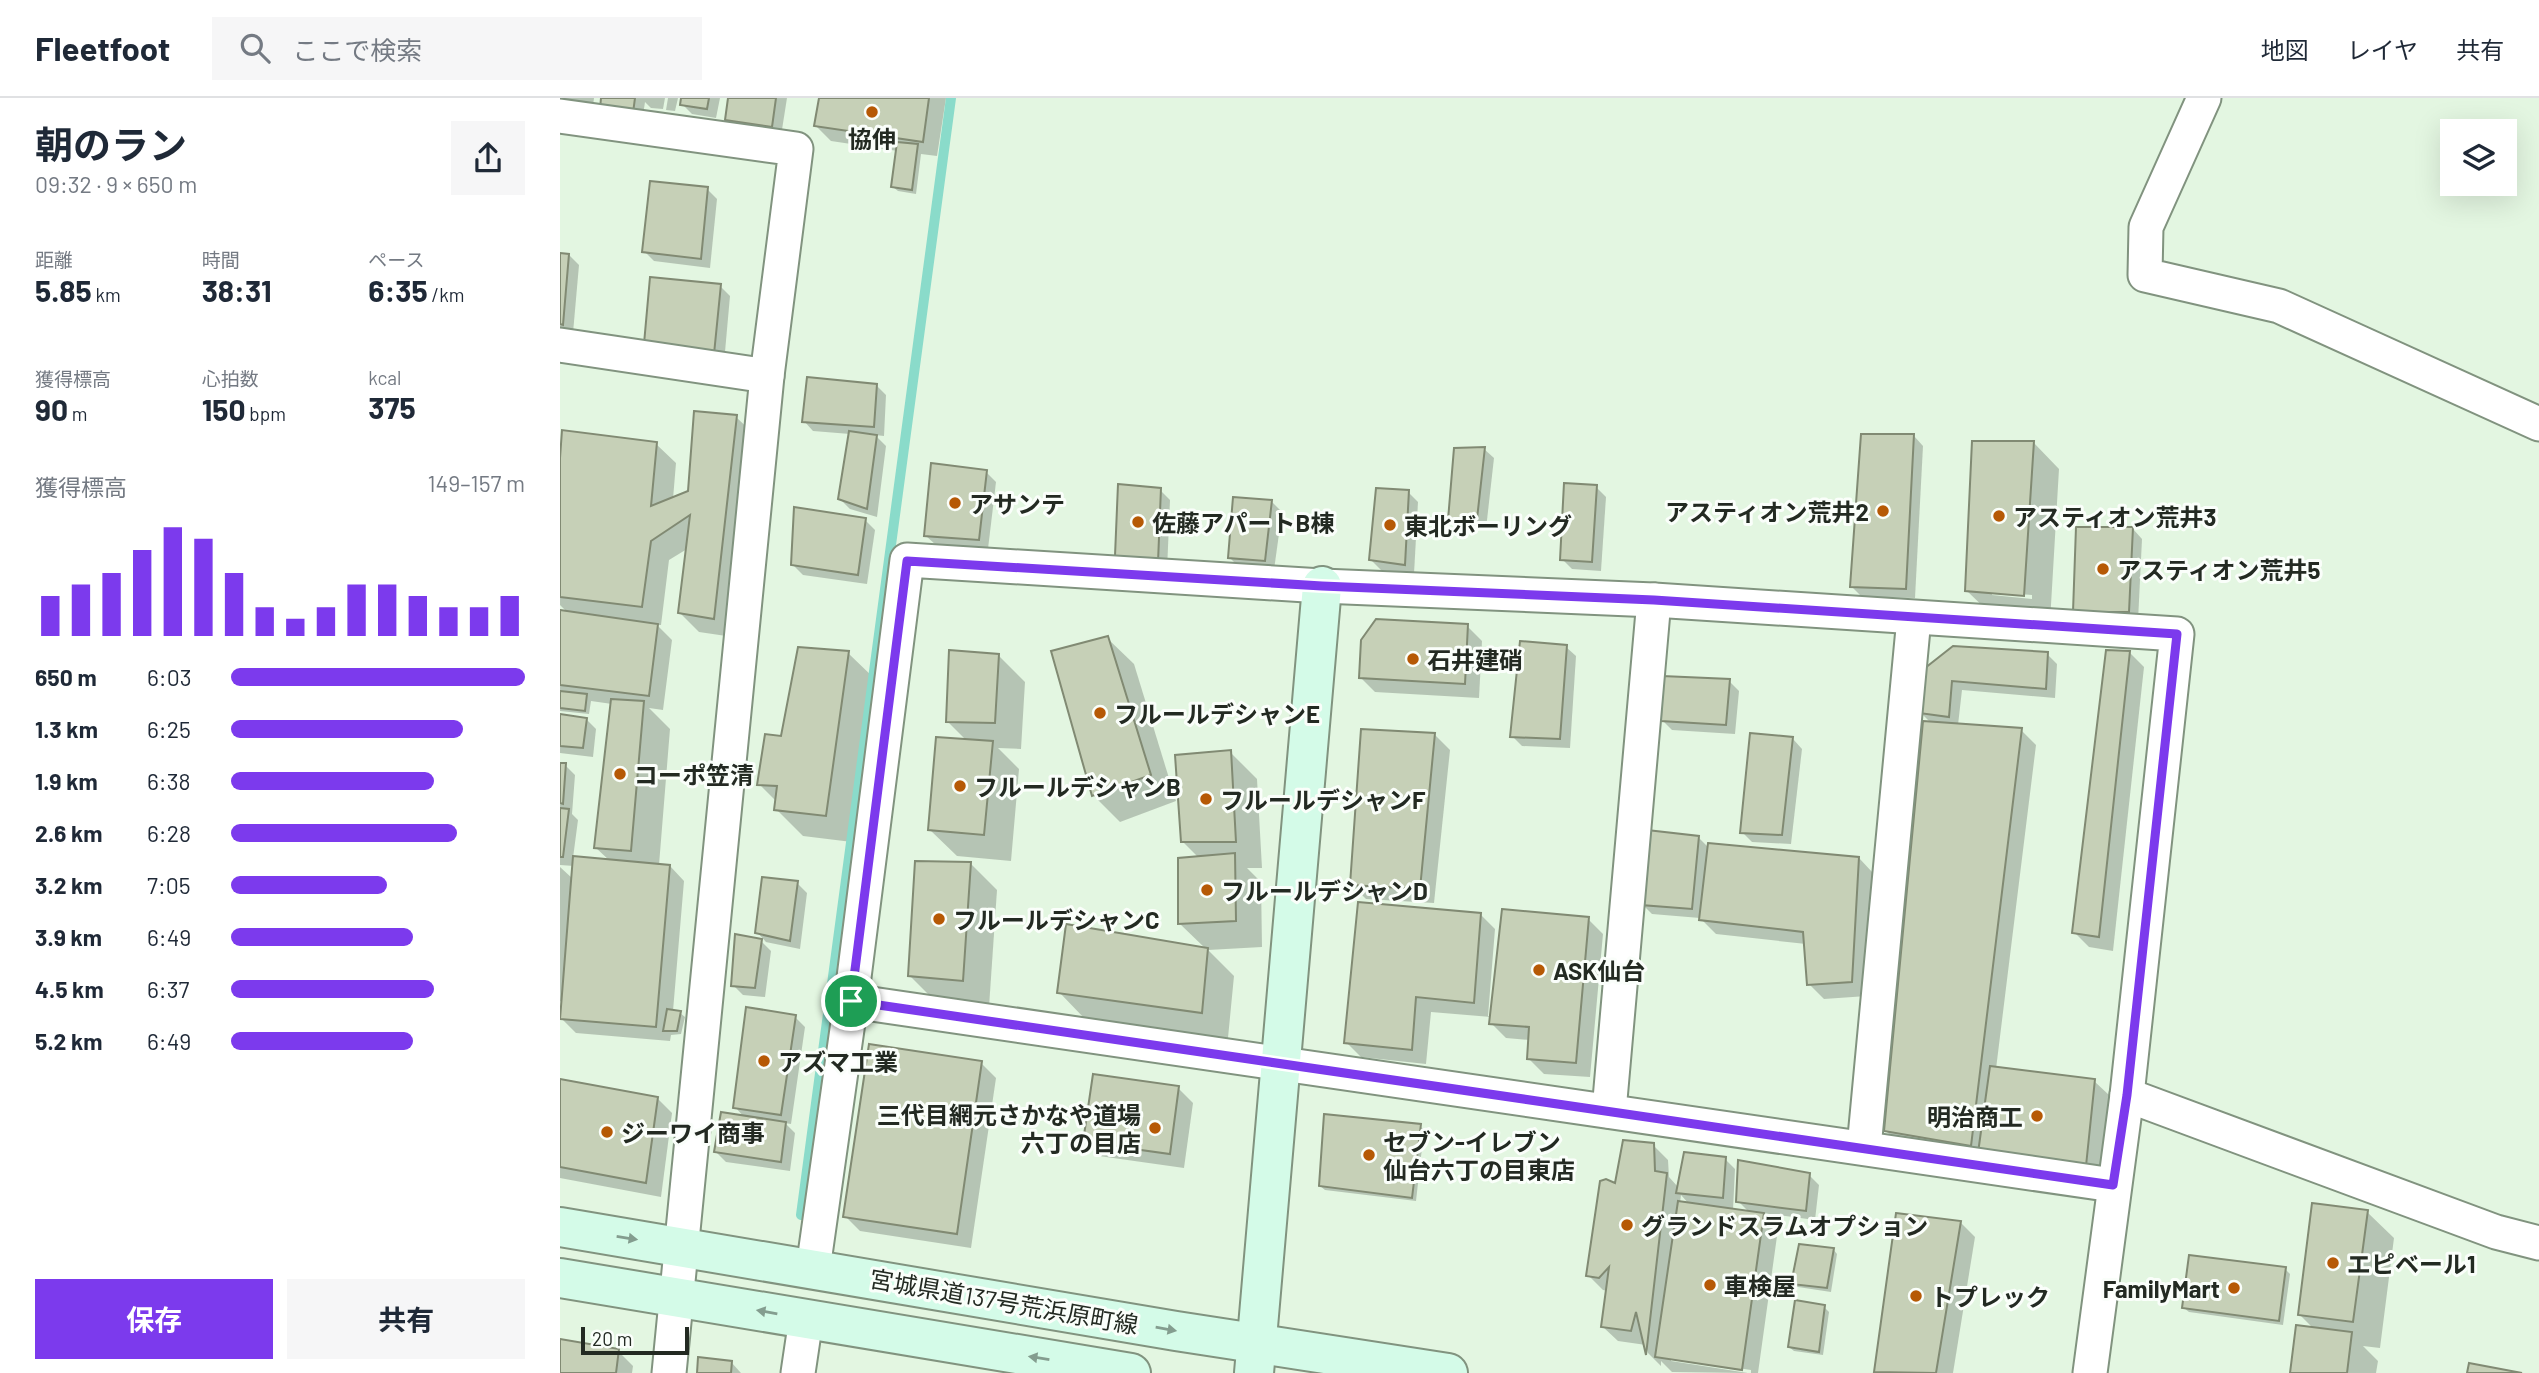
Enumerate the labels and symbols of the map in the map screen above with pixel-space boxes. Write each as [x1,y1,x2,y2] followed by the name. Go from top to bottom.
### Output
[864,104,880,120] marker: 協伸
[848,124,896,153] place label: 協伸
[969,489,1065,518] place label: アサンテ
[947,495,963,511] marker: アサンテ
[1665,497,1869,526] place label: アスティオン荒井2
[2013,502,2217,531] place label: アスティオン荒井3
[1875,503,1891,519] marker: アスティオン荒井2
[1152,508,1334,537] place label: 佐藤アパートB棟
[1991,508,2007,524] marker: アスティオン荒井3
[1404,511,1572,540] place label: 東北ボーリング
[1130,514,1146,530] marker: 佐藤アパートB棟
[1382,517,1398,533] marker: 東北ボーリング
[2117,555,2321,584] place label: アスティオン荒井5
[2095,561,2111,577] marker: アスティオン荒井5
[1427,645,1523,674] place label: 石井建硝
[1405,651,1421,667] marker: 石井建硝
[1114,699,1320,728] place label: フルールデシャンE
[1092,705,1108,721] marker: フルールデシャンE
[634,760,754,789] place label: コーポ笠清
[612,766,628,782] marker: コーポ笠清
[974,772,1181,801] place label: フルールデシャンB
[952,778,968,794] marker: フルールデシャンB
[1220,785,1426,814] place label: フルールデシャンF
[1198,791,1214,807] marker: フルールデシャンF
[1221,876,1428,905] place label: フルールデシャンD
[1199,882,1215,898] marker: フルールデシャンD
[953,905,1160,934] place label: フルールデシャンC
[931,911,947,927] marker: フルールデシャンC
[1553,956,1645,985] place label: ASK仙台
[1531,962,1547,978] marker: ASK仙台
[821,971,881,1031] pin
[778,1047,898,1076] place label: アズマ工業
[756,1053,772,1069] marker: アズマ工業
[877,1100,1141,1157] place label: 三代目網元さかなや道場 六丁の目店
[1927,1102,2023,1131] place label: 明治商工
[2029,1108,2045,1124] marker: 明治商工
[621,1118,765,1147] place label: ジーワイ商事
[1147,1120,1163,1136] marker: 三代目網元さかなや道場 六丁の目店
[599,1124,615,1140] marker: ジーワイ商事
[1383,1127,1575,1184] place label: セブン-イレブン 仙台六丁の目東店
[1361,1147,1377,1163] marker: セブン-イレブン 仙台六丁の目東店
[1641,1211,1928,1240] place label: グランドスラムオプション
[1619,1217,1635,1233] marker: グランドスラムオプション
[616,1233,638,1244] one-way arrow
[2347,1249,2476,1278] place label: エピベール1
[2325,1255,2341,1271] marker: エピベール1
[867,1263,1141,1339] street label: 宮城県道137号荒浜原町線
[1724,1271,1796,1300] place label: 車検屋
[2103,1274,2220,1303] place label: FamilyMart
[1702,1277,1718,1293] marker: 車検屋
[2226,1280,2242,1296] marker: FamilyMart
[1930,1282,2050,1311] place label: トプレック
[1908,1288,1924,1304] marker: トプレック
[756,1306,778,1317] one-way arrow
[581,1324,690,1356] scale bar
[1155,1324,1177,1335] one-way arrow
[1028,1352,1050,1363] one-way arrow

